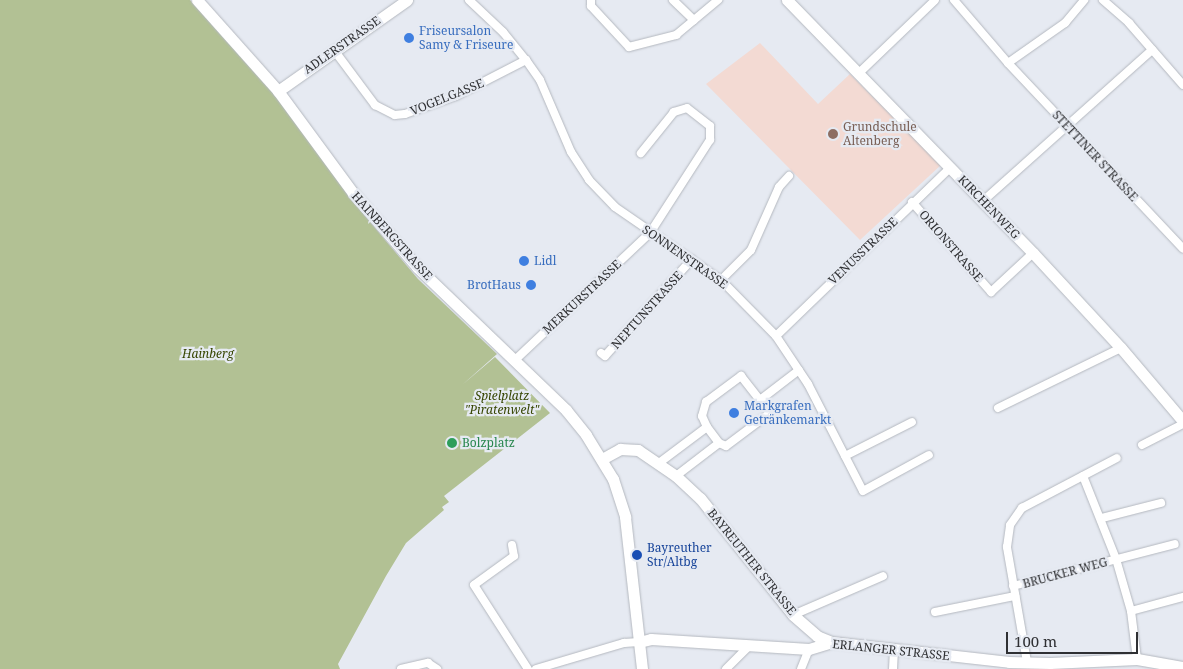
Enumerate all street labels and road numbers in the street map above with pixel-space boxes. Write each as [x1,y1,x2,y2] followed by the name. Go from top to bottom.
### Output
[301,13,383,77] street label: ADLERSTRASSE
[408,76,486,118] street label: VOGELGASSE
[1049,108,1141,204] street label: STETTINER STRASSE
[955,172,1023,242] street label: KIRCHENWEG
[349,189,435,283] street label: HAINBERGSTRASSE
[916,207,986,285] street label: ORIONSTRASSE
[825,214,901,288] street label: VENUSSTRASSE
[640,222,730,292] street label: SONNENSTRASSE
[540,257,624,337] street label: MERKURSTRASSE
[608,268,686,352] street label: NEPTUNSTRASSE
[705,506,799,618] street label: BAYREUTHER STRASSE
[1021,555,1109,591] street label: BRUCKER WEG
[832,637,950,663] street label: ERLANGER STRASSE

